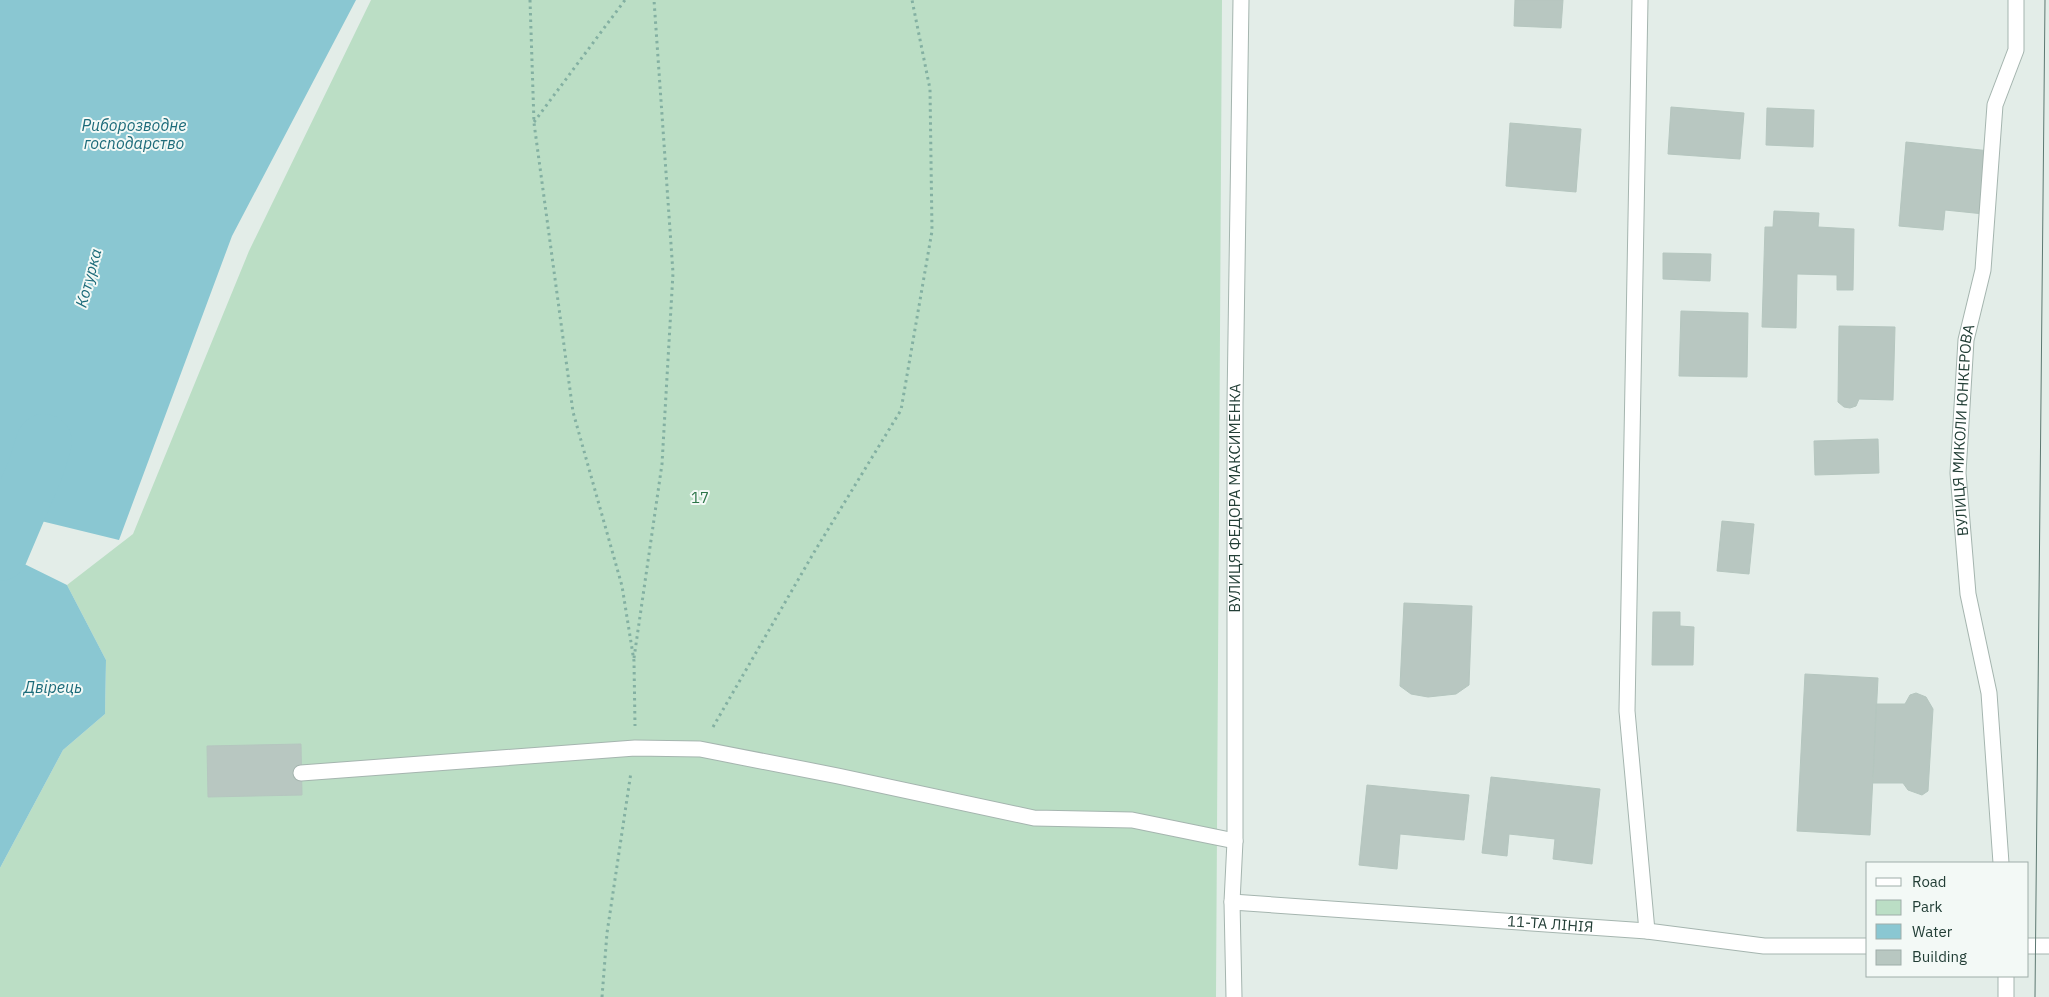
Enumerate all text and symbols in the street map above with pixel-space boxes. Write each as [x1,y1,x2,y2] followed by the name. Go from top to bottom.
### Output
[82,115,186,153] water label: Риборозводне господарство
[71,246,105,310] water label: Котурка
[1948,322,1979,537] street label: ВУЛИЦЯ МИКОЛИ ЮНКЕРОВА
[1225,383,1244,613] street label: ВУЛИЦЯ ФЕДОРА МАКСИМЕНКА
[691,488,709,507] park label: 17
[22,677,82,697] water label: Двірець
[1866,862,2029,977] legend
[1912,872,1947,891] text: Road
[1912,897,1942,916] text: Park
[1506,911,1594,936] street label: 11-ТА ЛІНІЯ
[1912,922,1953,941] text: Water
[1912,947,1967,966] text: Building

